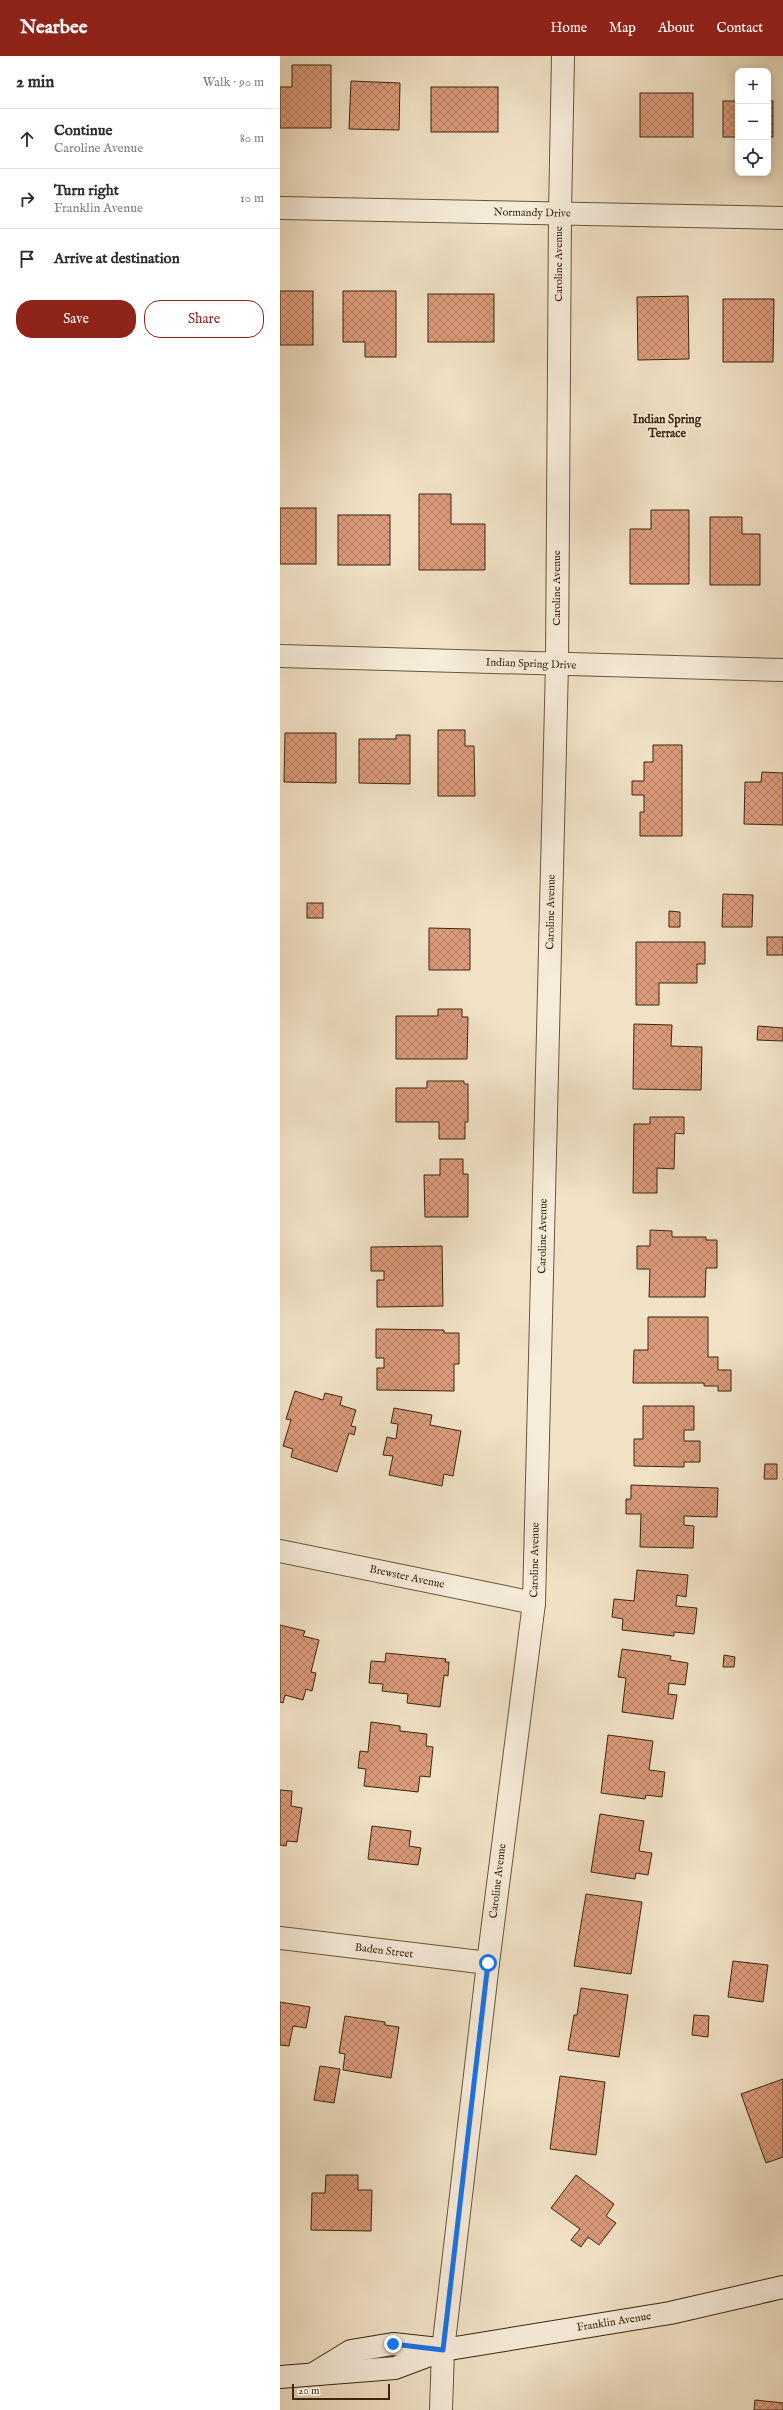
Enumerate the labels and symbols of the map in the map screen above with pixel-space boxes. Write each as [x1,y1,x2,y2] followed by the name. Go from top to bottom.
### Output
[493,205,571,221] street label: Normandy Drive
[552,226,566,302] street label: Caroline Avenue
[633,412,702,441] district label: Indian Spring Terrace
[550,550,564,626] street label: Caroline Avenue
[485,655,577,673] street label: Indian Spring Drive
[543,874,559,950] street label: Caroline Avenue
[535,1198,551,1274] street label: Caroline Avenue
[527,1522,543,1598] street label: Caroline Avenue
[368,1562,446,1592] street label: Brewster Avenue
[486,1843,510,1919] street label: Caroline Avenue
[354,1940,414,1962] street label: Baden Street
[479,1954,497,1972] route start
[576,2309,652,2335] street label: Franklin Avenue
[384,2335,402,2353] route end
[292,2382,390,2401] scale bar

